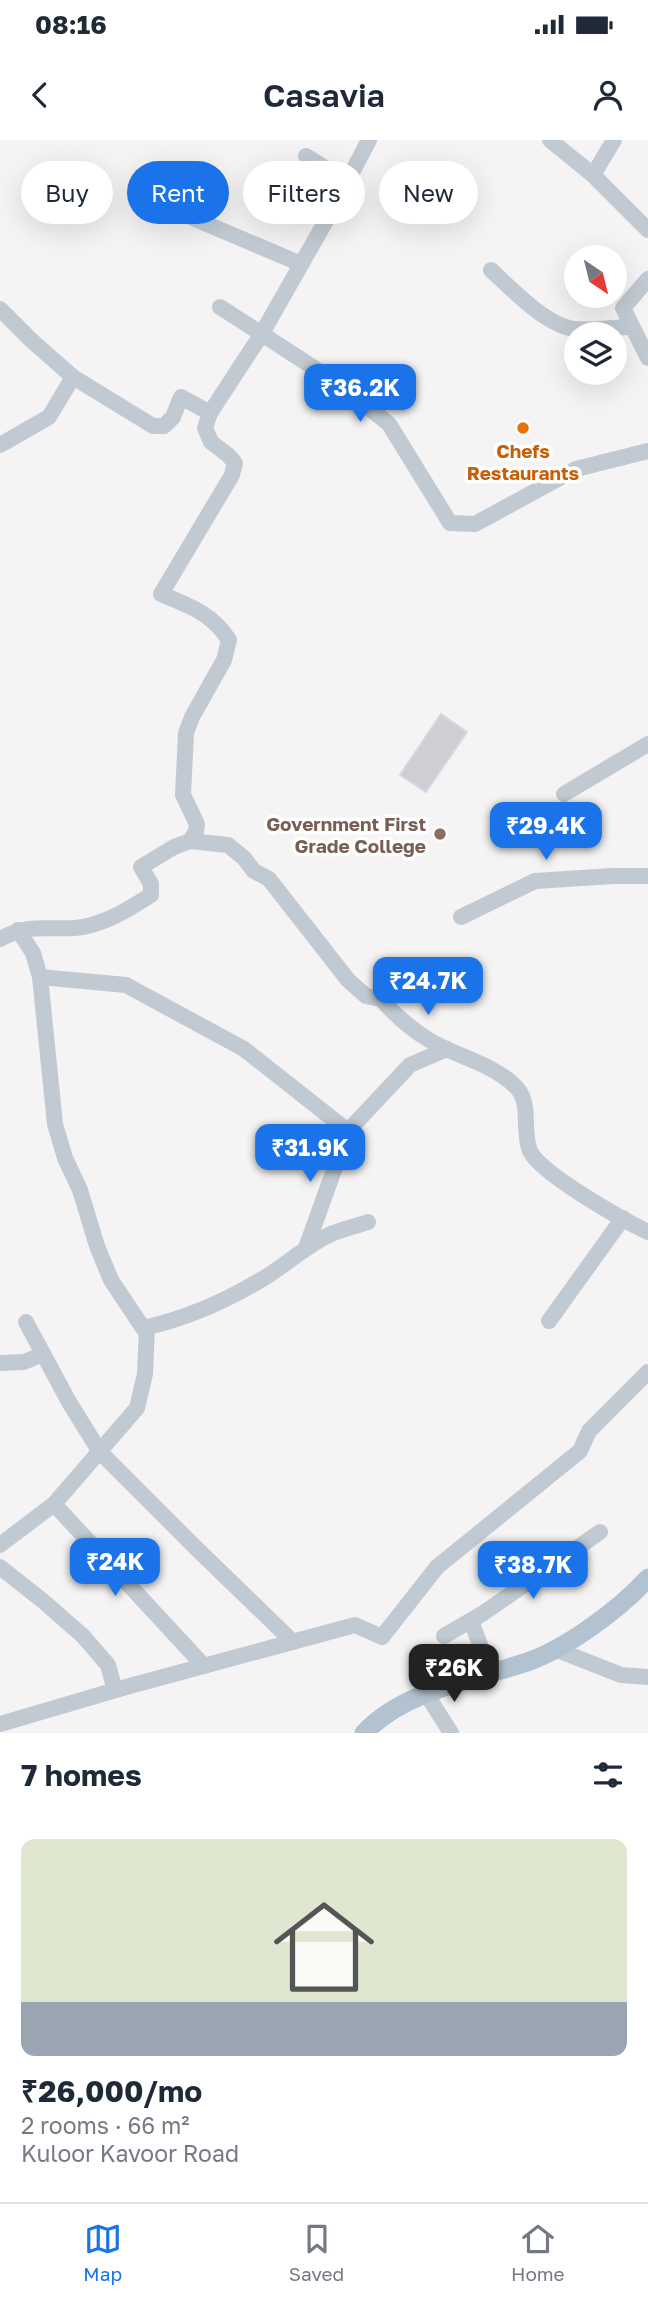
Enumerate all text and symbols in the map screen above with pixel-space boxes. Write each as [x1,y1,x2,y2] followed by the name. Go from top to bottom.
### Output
[35,9,107,40] text: 08:16
[21,76,59,114] icon: back
[263,76,385,114] text: Casavia
[589,76,627,114] icon: person
[21,161,113,224] chip: Buy
[127,161,229,224] chip: Rent
[243,161,365,224] chip: Filters
[379,161,478,224] chip: New
[564,245,626,308] north arrow
[564,245,627,385] map controls
[564,322,627,385] button: layers
[303,364,417,424] pin: ₹36.2K
[320,373,400,401] text: ₹36.2K
[515,420,531,436] marker: Chefs Restaurants
[467,439,580,484] place label: Chefs Restaurants
[489,802,603,862] pin: ₹29.4K
[506,811,586,839] text: ₹29.4K
[266,812,426,857] place label: Government First Grade College
[432,826,448,842] marker: Government First Grade College
[371,958,485,1017] pin: ₹24.7K
[389,966,467,994] text: ₹24.7K
[253,1124,367,1184] pin: ₹31.9K
[271,1133,349,1161] text: ₹31.9K
[74,1538,156,1598] pin: ₹24K
[476,1542,590,1601] pin: ₹38.7K
[86,1547,144,1575] text: ₹24K
[494,1550,572,1578] text: ₹38.7K
[413,1644,495,1704] pin: ₹26K
[425,1653,483,1681] text: ₹26K
[589,1756,627,1794] icon: filters
[21,1757,142,1793] text: 7 homes
[261,1884,387,2010] icon: home
[21,2073,202,2109] text: ₹26,000/mo
[21,2111,190,2139] text: 2 rooms · 66 m²
[21,2139,239,2167] text: Kuloor Kavoor Road
[83,2220,122,2285] tab: Map
[289,2220,344,2285] tab: Saved
[511,2220,565,2285] tab: Home

